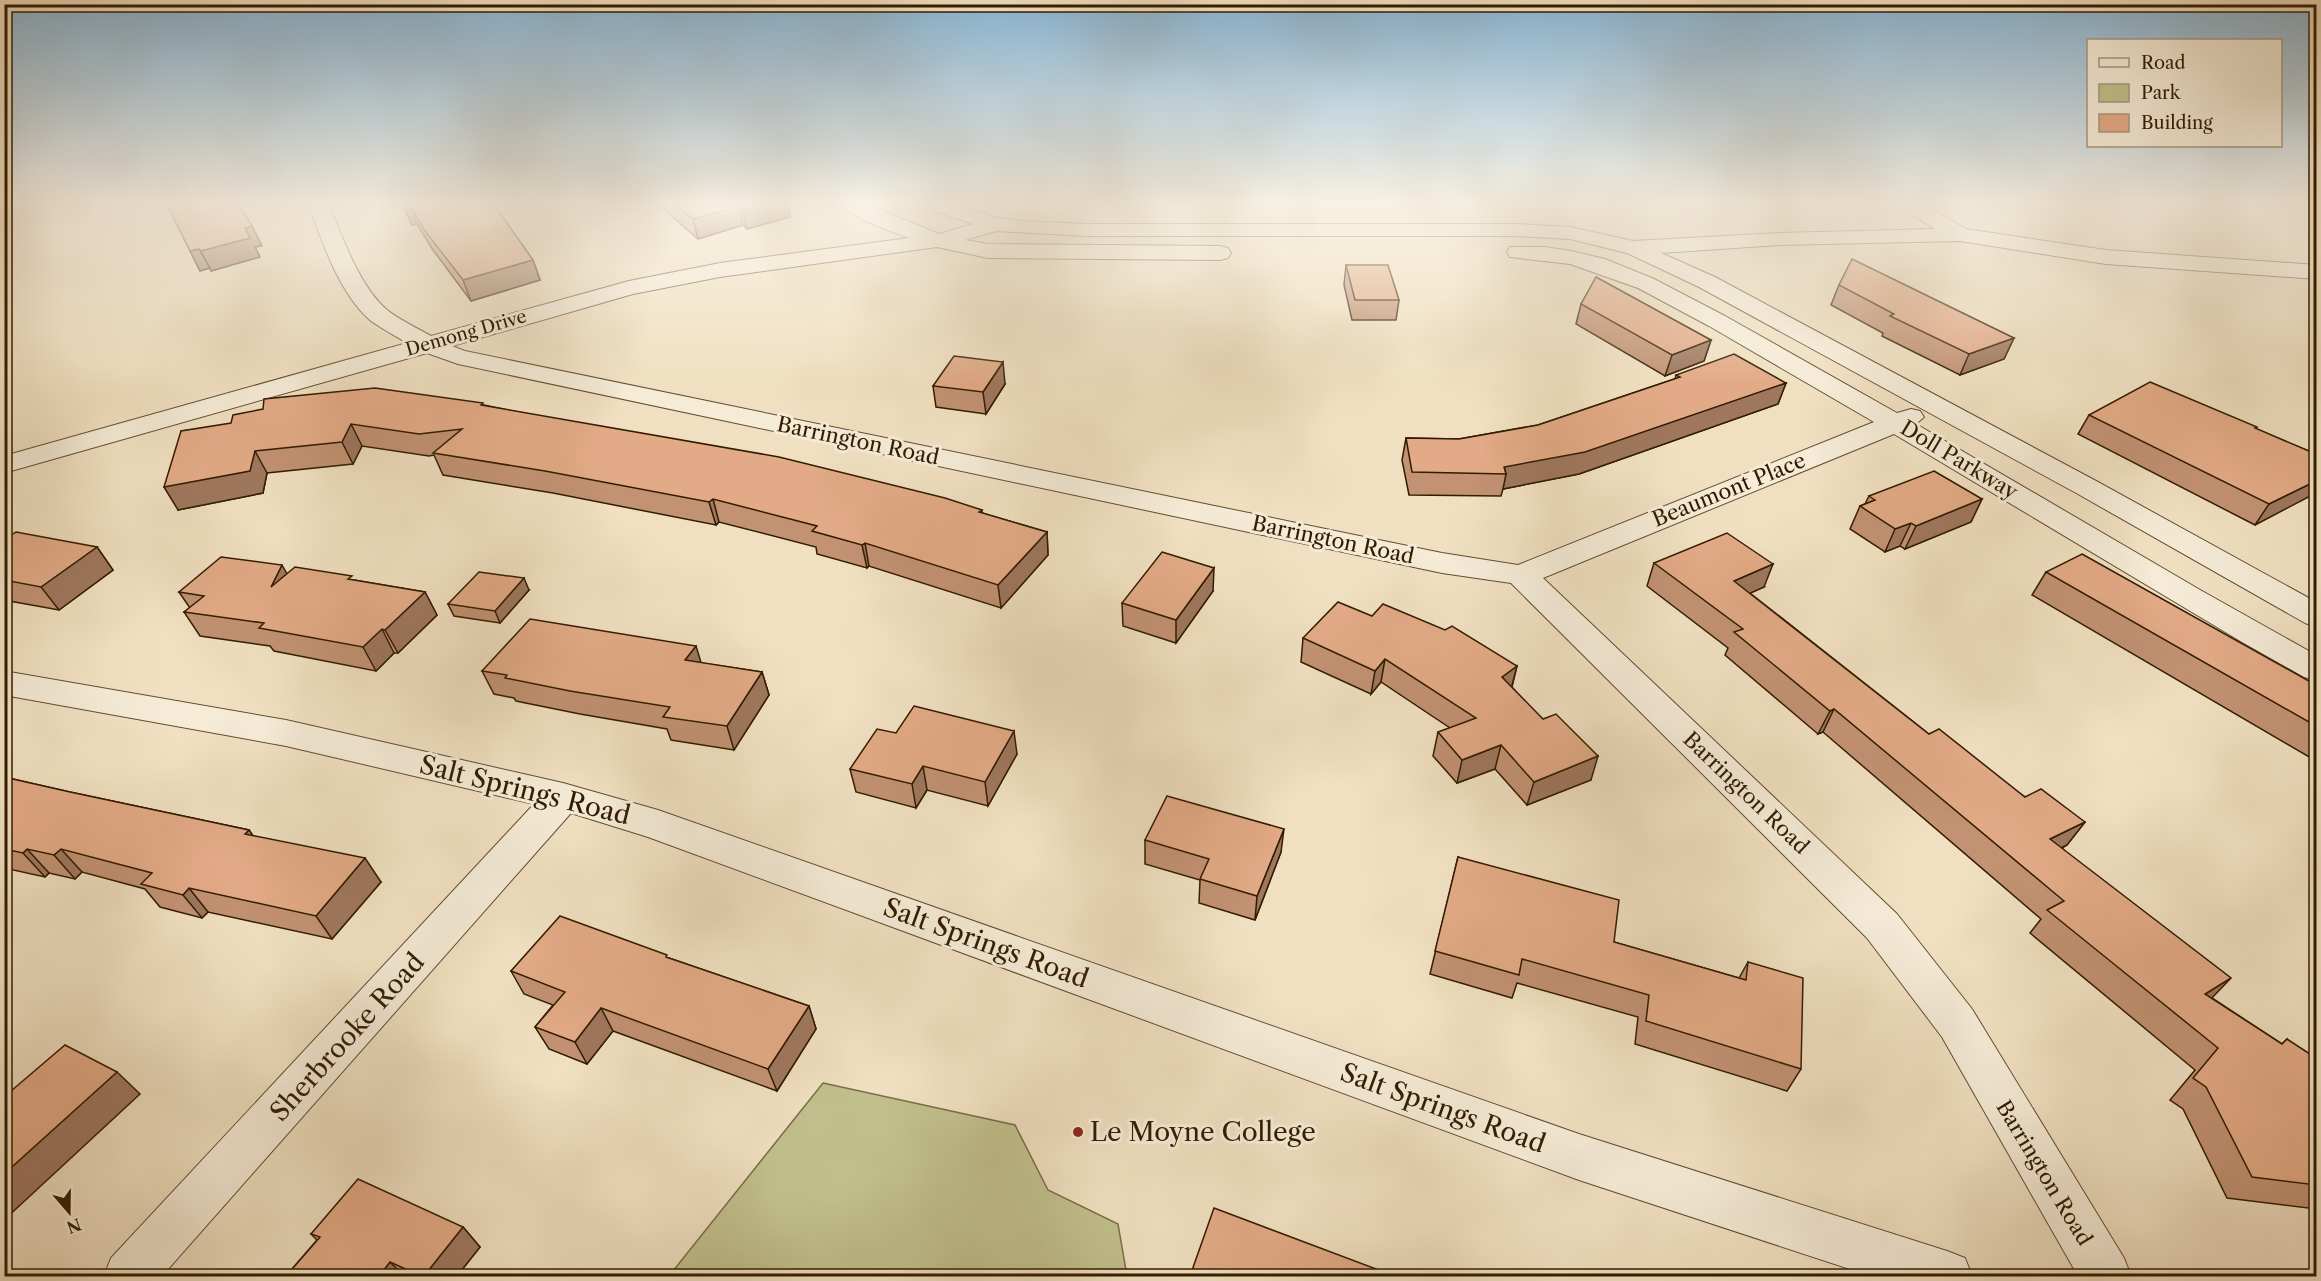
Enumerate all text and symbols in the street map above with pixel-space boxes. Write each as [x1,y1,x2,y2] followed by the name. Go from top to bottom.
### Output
[2087,39,2282,147] legend
[2141,52,2186,74] text: Road
[2141,82,2182,104] text: Park
[2141,112,2213,134] text: Building
[403,305,529,361] street label: Demong Drive
[775,411,942,470] street label: Barrington Road
[1896,415,2023,504] street label: Doll Parkway
[1649,447,1809,532] street label: Beaumont Place
[1250,510,1417,569] street label: Barrington Road
[1678,726,1815,859] street label: Barrington Road
[416,748,634,832] street label: Salt Springs Road
[879,891,1093,995] street label: Salt Springs Road
[263,946,431,1128] street label: Sherbrooke Road
[1336,1056,1550,1160] street label: Salt Springs Road
[1991,1096,2098,1250] street label: Barrington Road
[1090,1116,1316,1148] place label: Le Moyne College
[1071,1125,1085,1139] marker: Le Moyne College
[39,1182,99,1242] north arrow
[64,1214,84,1238] text: N

